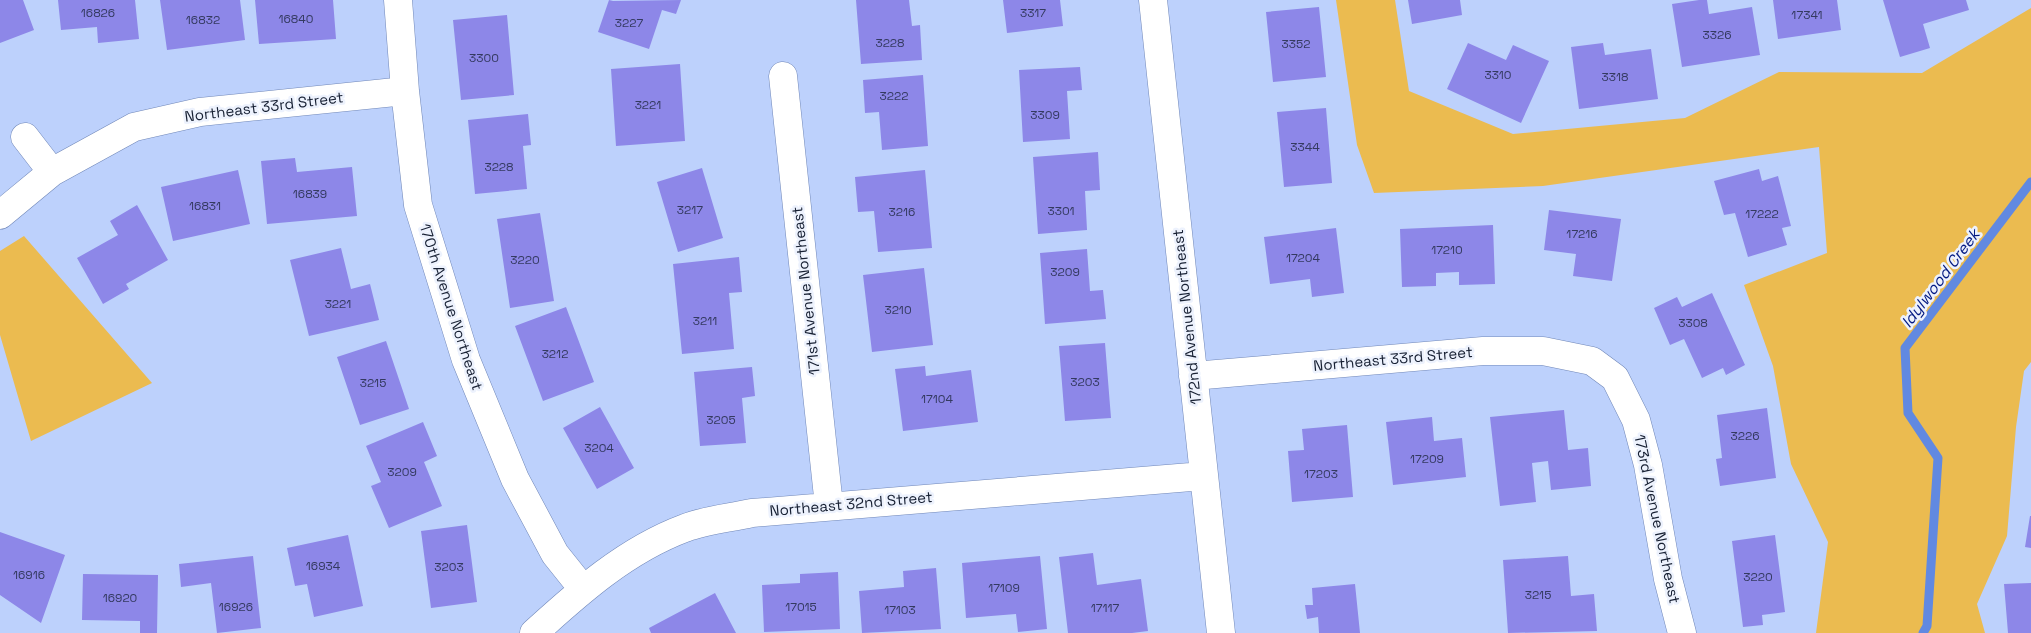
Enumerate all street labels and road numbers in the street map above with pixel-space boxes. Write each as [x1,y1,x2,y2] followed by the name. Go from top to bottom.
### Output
[183,87,344,126] street label: Northeast 33rd Street
[787,206,824,376] street label: 171st Avenue Northeast
[416,221,487,393] street label: 170th Avenue Northeast
[1168,228,1205,406] street label: 172nd Avenue Northeast
[1313,342,1473,375] street label: Northeast 33rd Street
[1630,433,1685,605] street label: 173rd Avenue Northeast
[769,487,933,520] street label: Northeast 32nd Street

